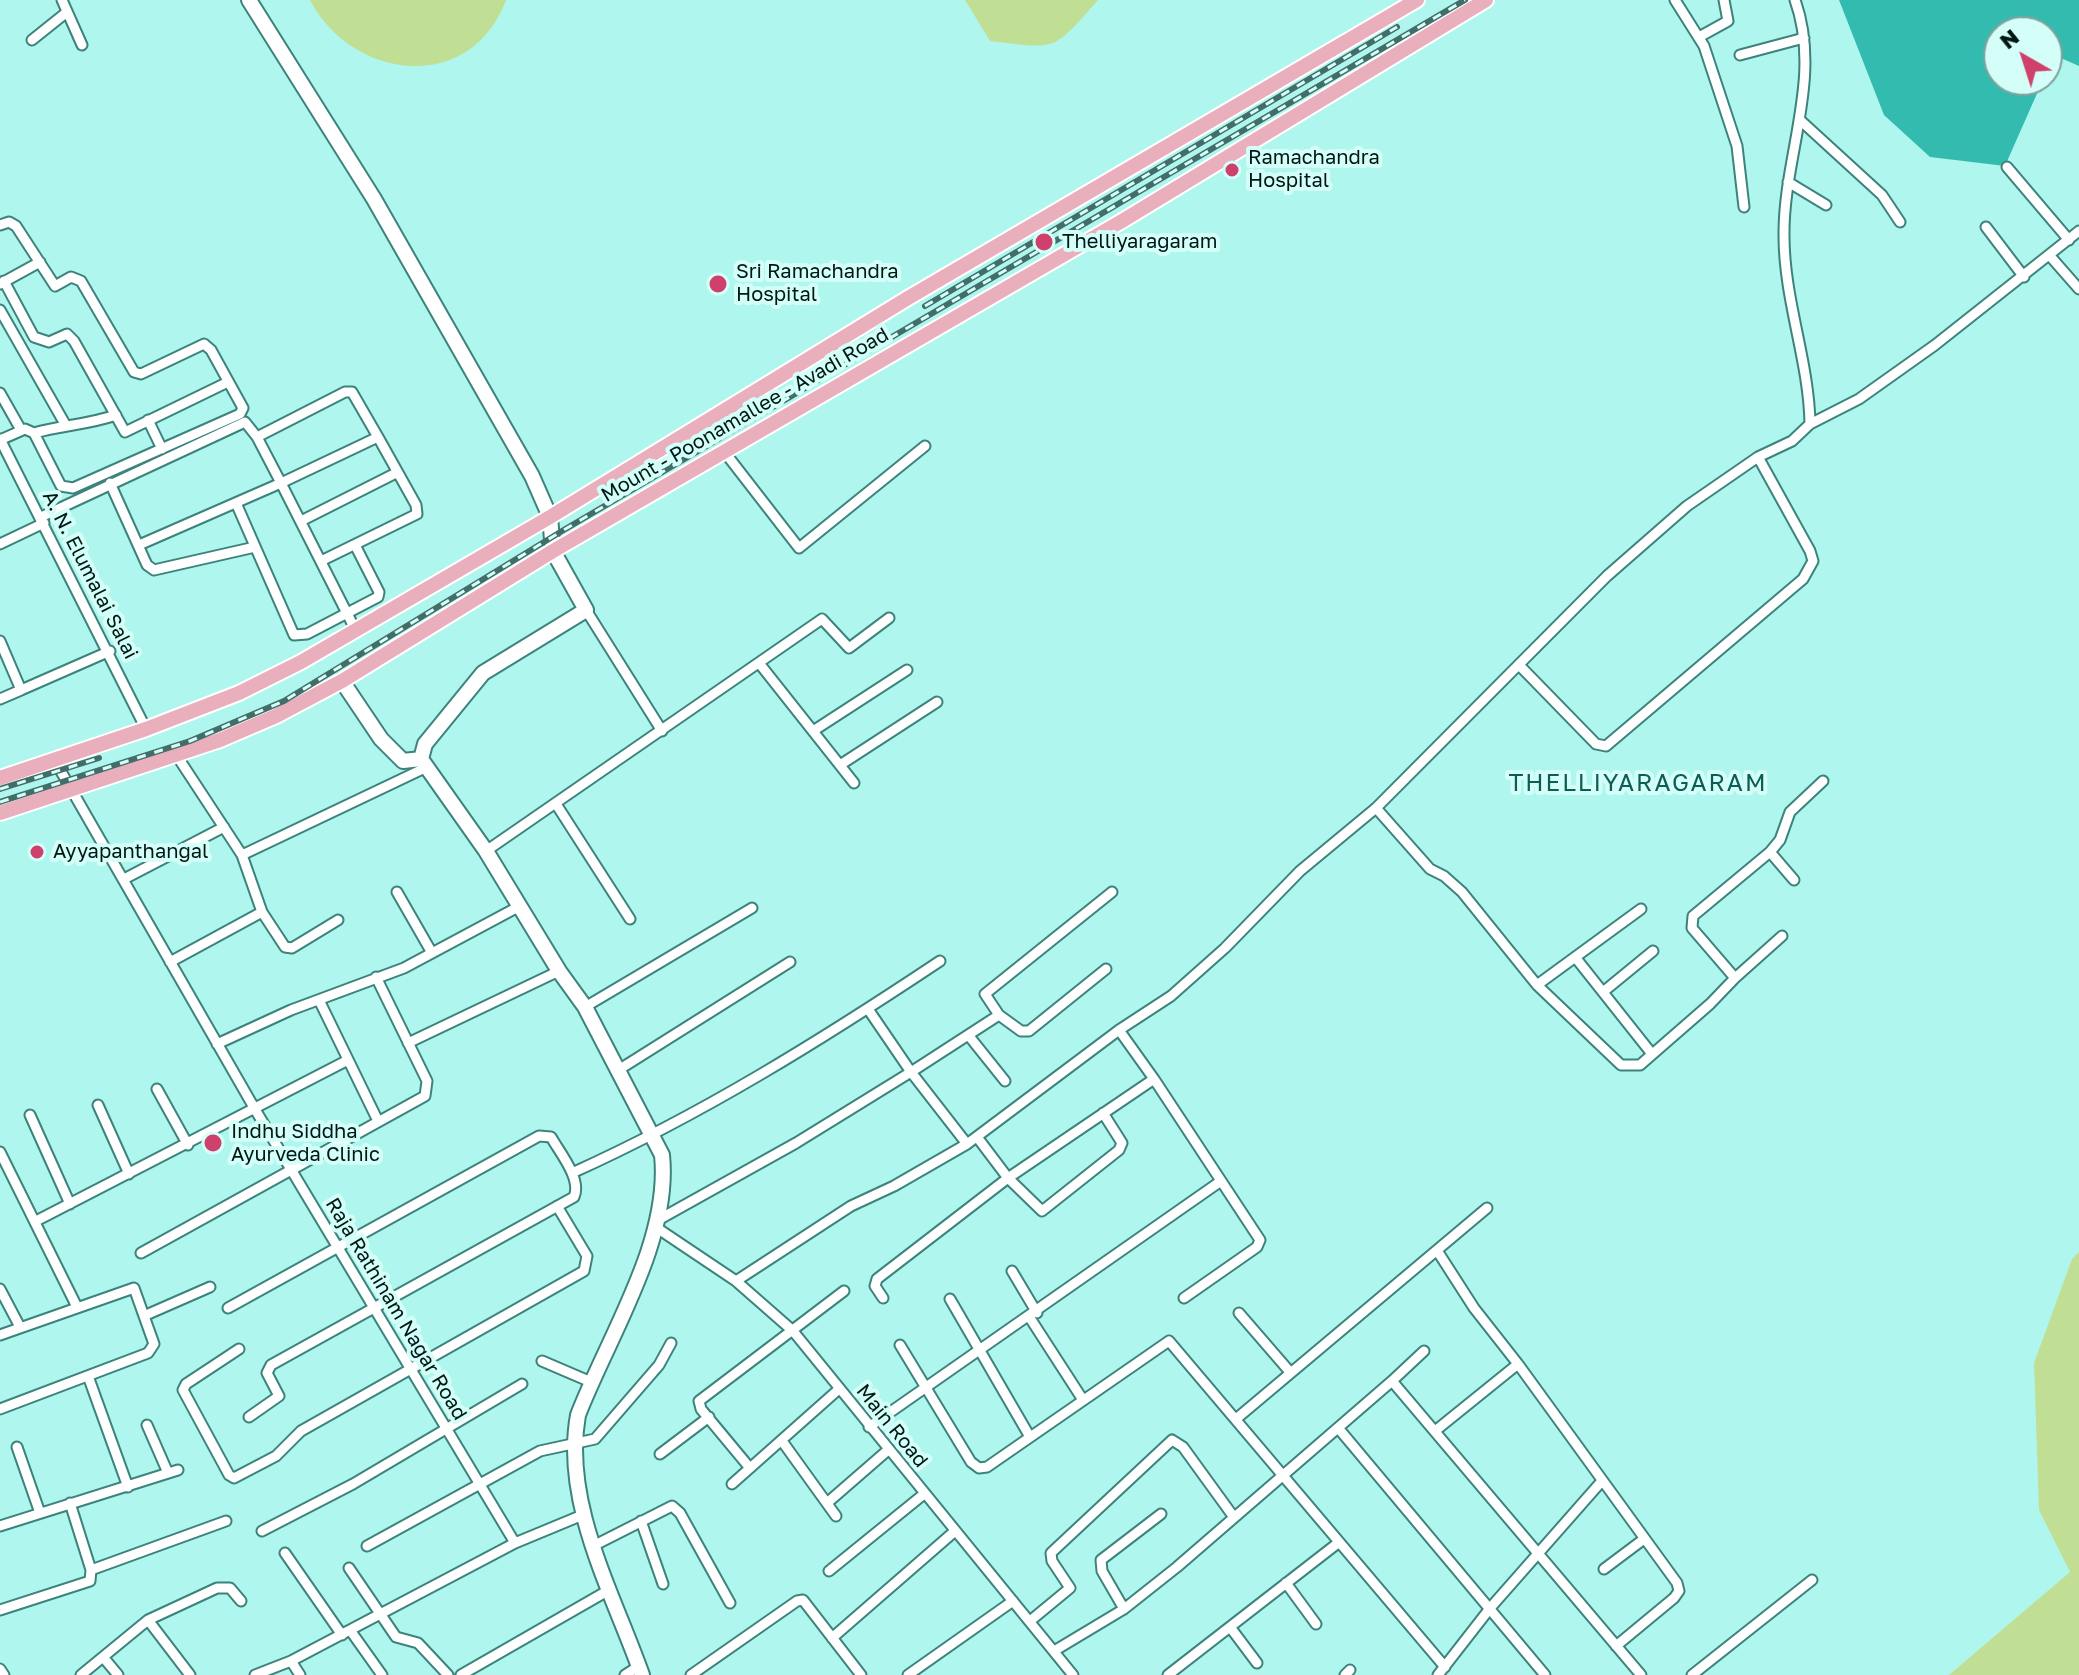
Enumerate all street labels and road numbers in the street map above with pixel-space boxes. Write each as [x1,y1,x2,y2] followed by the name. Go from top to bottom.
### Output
[597,323,893,507] street label: Mount - Poonamallee - Avadi Road
[37,487,143,663] street label: A. N. Elumalai Salai
[320,1194,472,1424] street label: Raja Rathinam Nagar Road
[851,1380,933,1472] street label: Main Road

